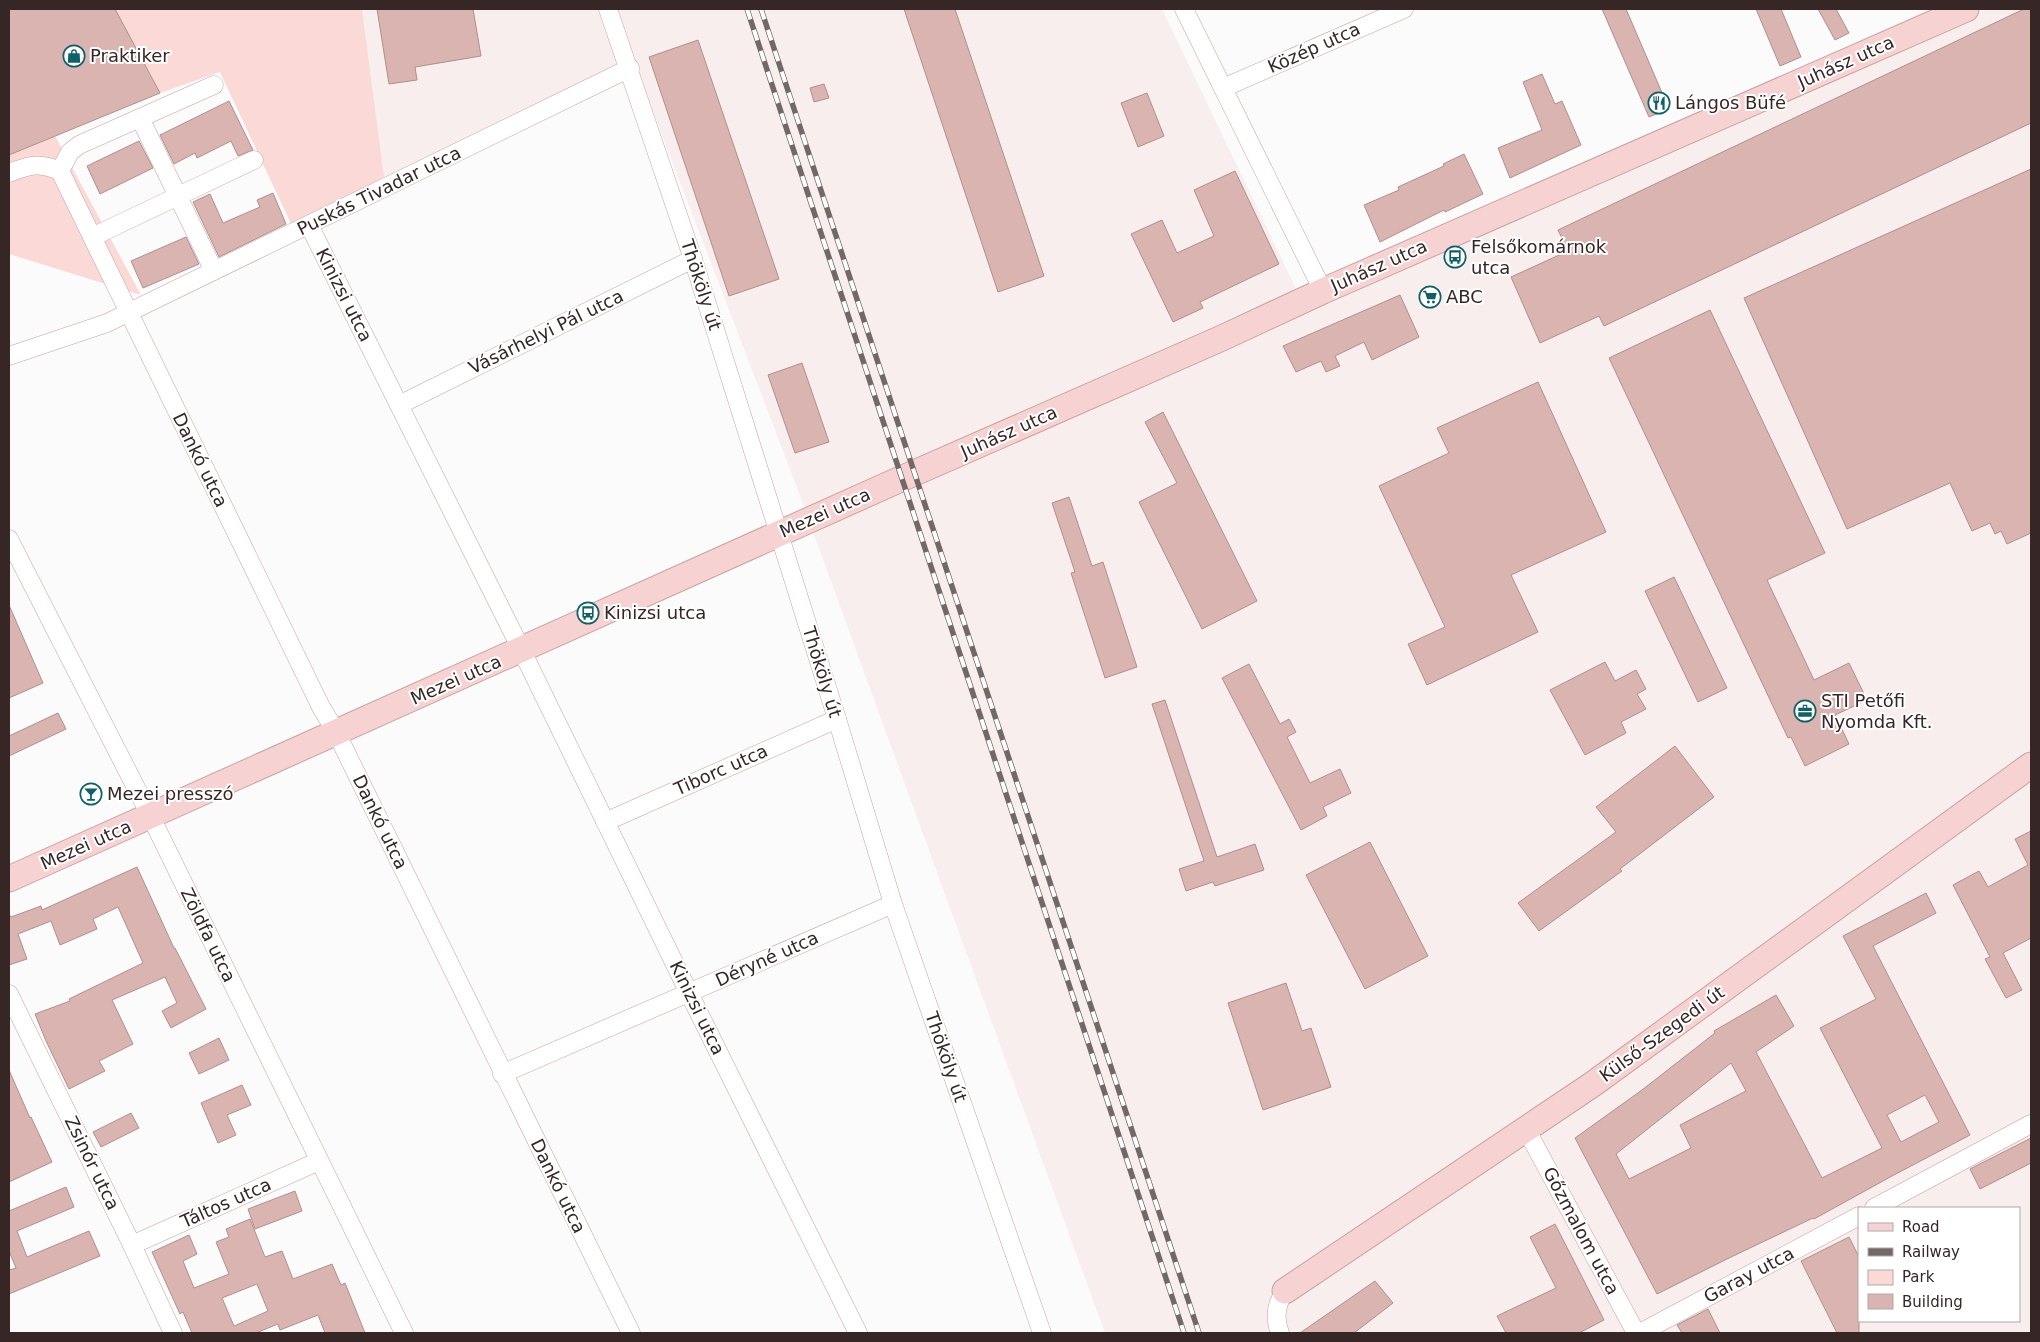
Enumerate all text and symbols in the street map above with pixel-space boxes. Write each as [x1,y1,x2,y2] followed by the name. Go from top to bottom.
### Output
[1264,18,1363,77] street label: Közép utca
[1794,31,1897,93] street label: Juhász utca
[62,44,86,68] shop icon: Praktiker
[90,45,170,66] place label: Praktiker
[1647,91,1671,115] restaurant icon: Lángos Büfé
[1675,92,1786,113] place label: Lángos Büfé
[293,142,464,239] street label: Puskás Tivadar utca
[1327,235,1430,297] street label: Juhász utca
[677,236,726,333] street label: Thököly út
[1471,236,1607,278] place label: Felsőkomárnok utca
[312,244,377,345] street label: Kinizsi utca
[1443,245,1467,269] bus stop icon: Felsőkomárnok utca
[465,285,627,378] street label: Vásárhelyi Pál utca
[1418,285,1442,309] supermarket icon: ABC
[1446,286,1483,307] place label: ABC
[957,401,1060,463] street label: Juhász utca
[169,409,232,510] street label: Dankó utca
[776,483,873,542] street label: Mezei utca
[576,601,600,625] bus stop icon: Kinizsi utca
[604,602,706,623] place label: Kinizsi utca
[798,623,846,720] street label: Thököly út
[407,650,504,709] street label: Mezei utca
[1821,690,1932,732] place label: STI Petőfi Nyomda Kft.
[1793,699,1817,723] office icon: STI Petőfi Nyomda Kft.
[670,740,771,800] street label: Tiborc utca
[349,771,412,872] street label: Dankó utca
[79,782,103,806] bar icon: Mezei presszó
[107,783,234,804] place label: Mezei presszó
[37,815,134,874] street label: Mezei utca
[177,884,240,985] street label: Zöldfa utca
[712,926,822,991] street label: Déryné utca
[666,957,729,1058] street label: Kinizsi utca
[1595,981,1728,1086] street label: Külső-Szegedi út
[921,1008,972,1105] street label: Thököly út
[61,1112,124,1213] street label: Zsinór utca
[527,1135,590,1236] street label: Dankó utca
[1539,1163,1624,1298] street label: Gőzmalom utca
[176,1173,274,1232] street label: Táltos utca
[1858,1207,2020,1322] legend
[1902,1218,1940,1236] text: Road
[1700,1242,1797,1307] street label: Garay utca
[1902,1243,1960,1261] text: Railway
[1902,1268,1935,1286] text: Park
[1902,1293,1963,1311] text: Building

